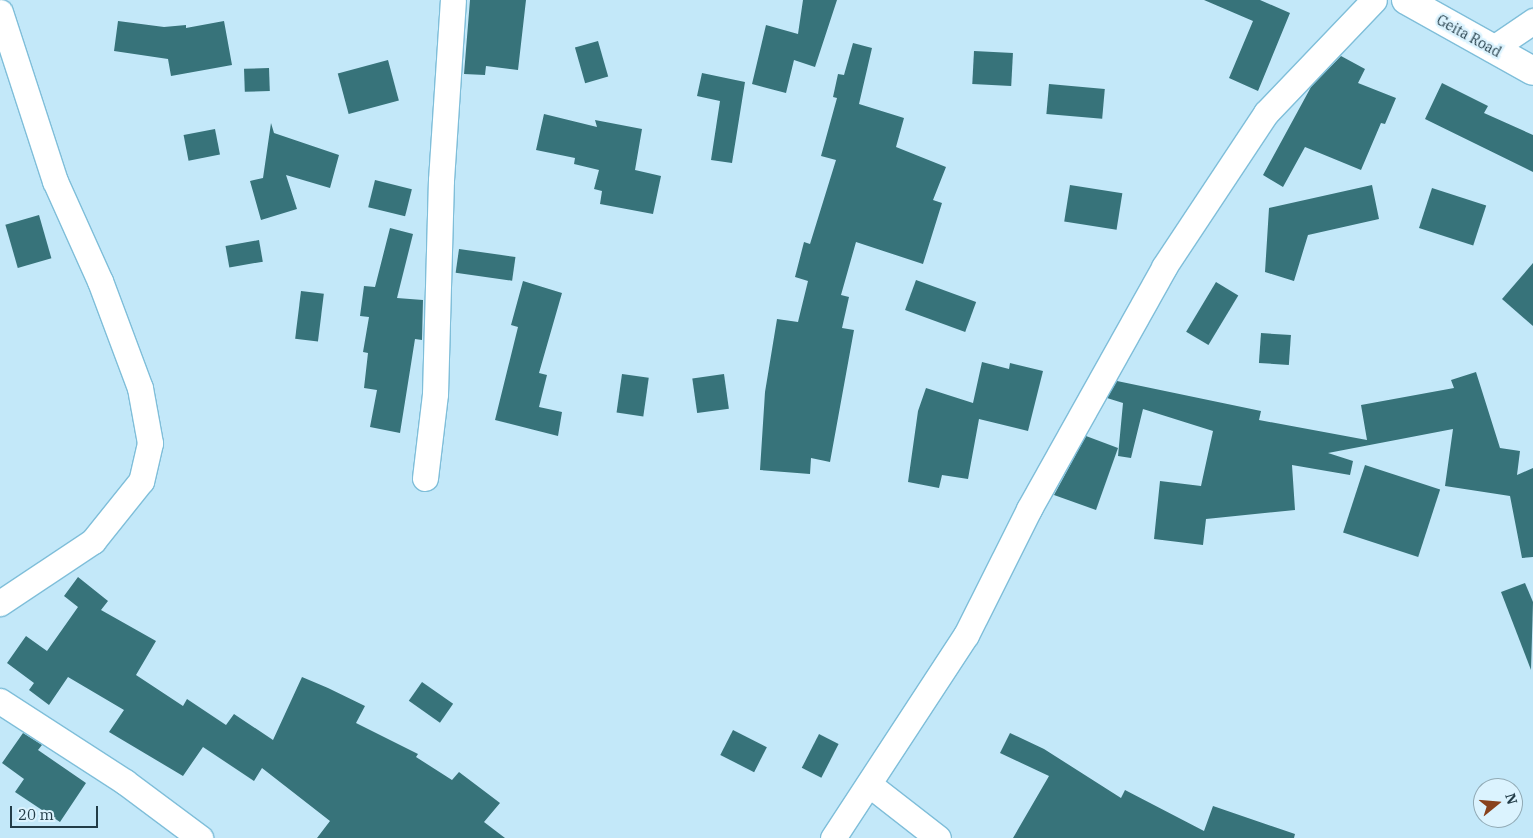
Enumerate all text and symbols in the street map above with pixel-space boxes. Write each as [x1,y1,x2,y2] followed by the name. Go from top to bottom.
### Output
[1434,11,1504,61] street label: Geita Road
[1473,778,1523,828] north arrow
[1501,791,1522,807] text: N
[12,796,100,828] scale bar
[18,805,54,824] text: 20 m

